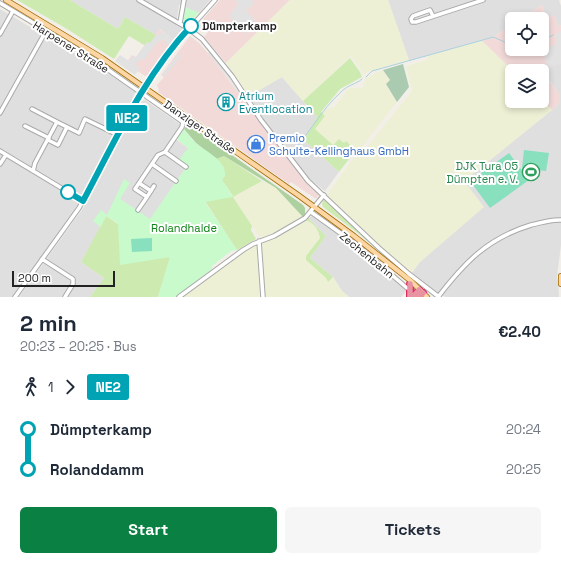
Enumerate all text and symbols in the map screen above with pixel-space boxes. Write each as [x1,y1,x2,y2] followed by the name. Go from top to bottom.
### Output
[505,12,549,108] map controls
[505,12,549,56] button: locate
[30,18,112,76] street label: Harpener Straße
[183,18,199,34] marker: Dümpterkamp
[202,19,277,33] place label: Dümpterkamp
[505,64,549,108] button: layers
[239,89,312,116] place label: Atrium Eventlocation
[216,92,236,112] building icon: Atrium Eventlocation
[161,97,239,157] street label: Danziger Straße
[104,105,150,131] line badge: NE2
[114,109,140,127] text: NE2
[269,131,409,158] place label: Premio Schulte-Kellinghaus GmbH
[246,134,266,154] shop icon: Premio Schulte-Kellinghaus GmbH
[446,159,518,186] place label: DJK Tura 05 Dümpten e. V.
[521,162,541,182] sports icon: DJK Tura 05 Dümpten e. V.
[60,184,76,200] unlabelled marker
[151,221,217,235] park label: Rolandhalde
[337,229,397,281] street label: Zechenbahn
[12,269,115,288] scale bar
[18,271,51,285] text: 200 m
[20,309,77,337] text: 2 min
[498,322,541,341] text: €2.40
[20,338,137,355] text: 20:23 – 20:25 · Bus
[20,376,42,398] icon: walk
[59,376,81,398] icon: forward
[95,378,121,396] text: NE2
[48,379,53,396] text: 1
[50,420,152,439] text: Dümpterkamp
[506,421,541,438] text: 20:24
[50,460,144,479] text: Rolanddamm
[506,461,541,478] text: 20:25
[20,507,277,553] button: Start
[285,507,541,553] button: Tickets

